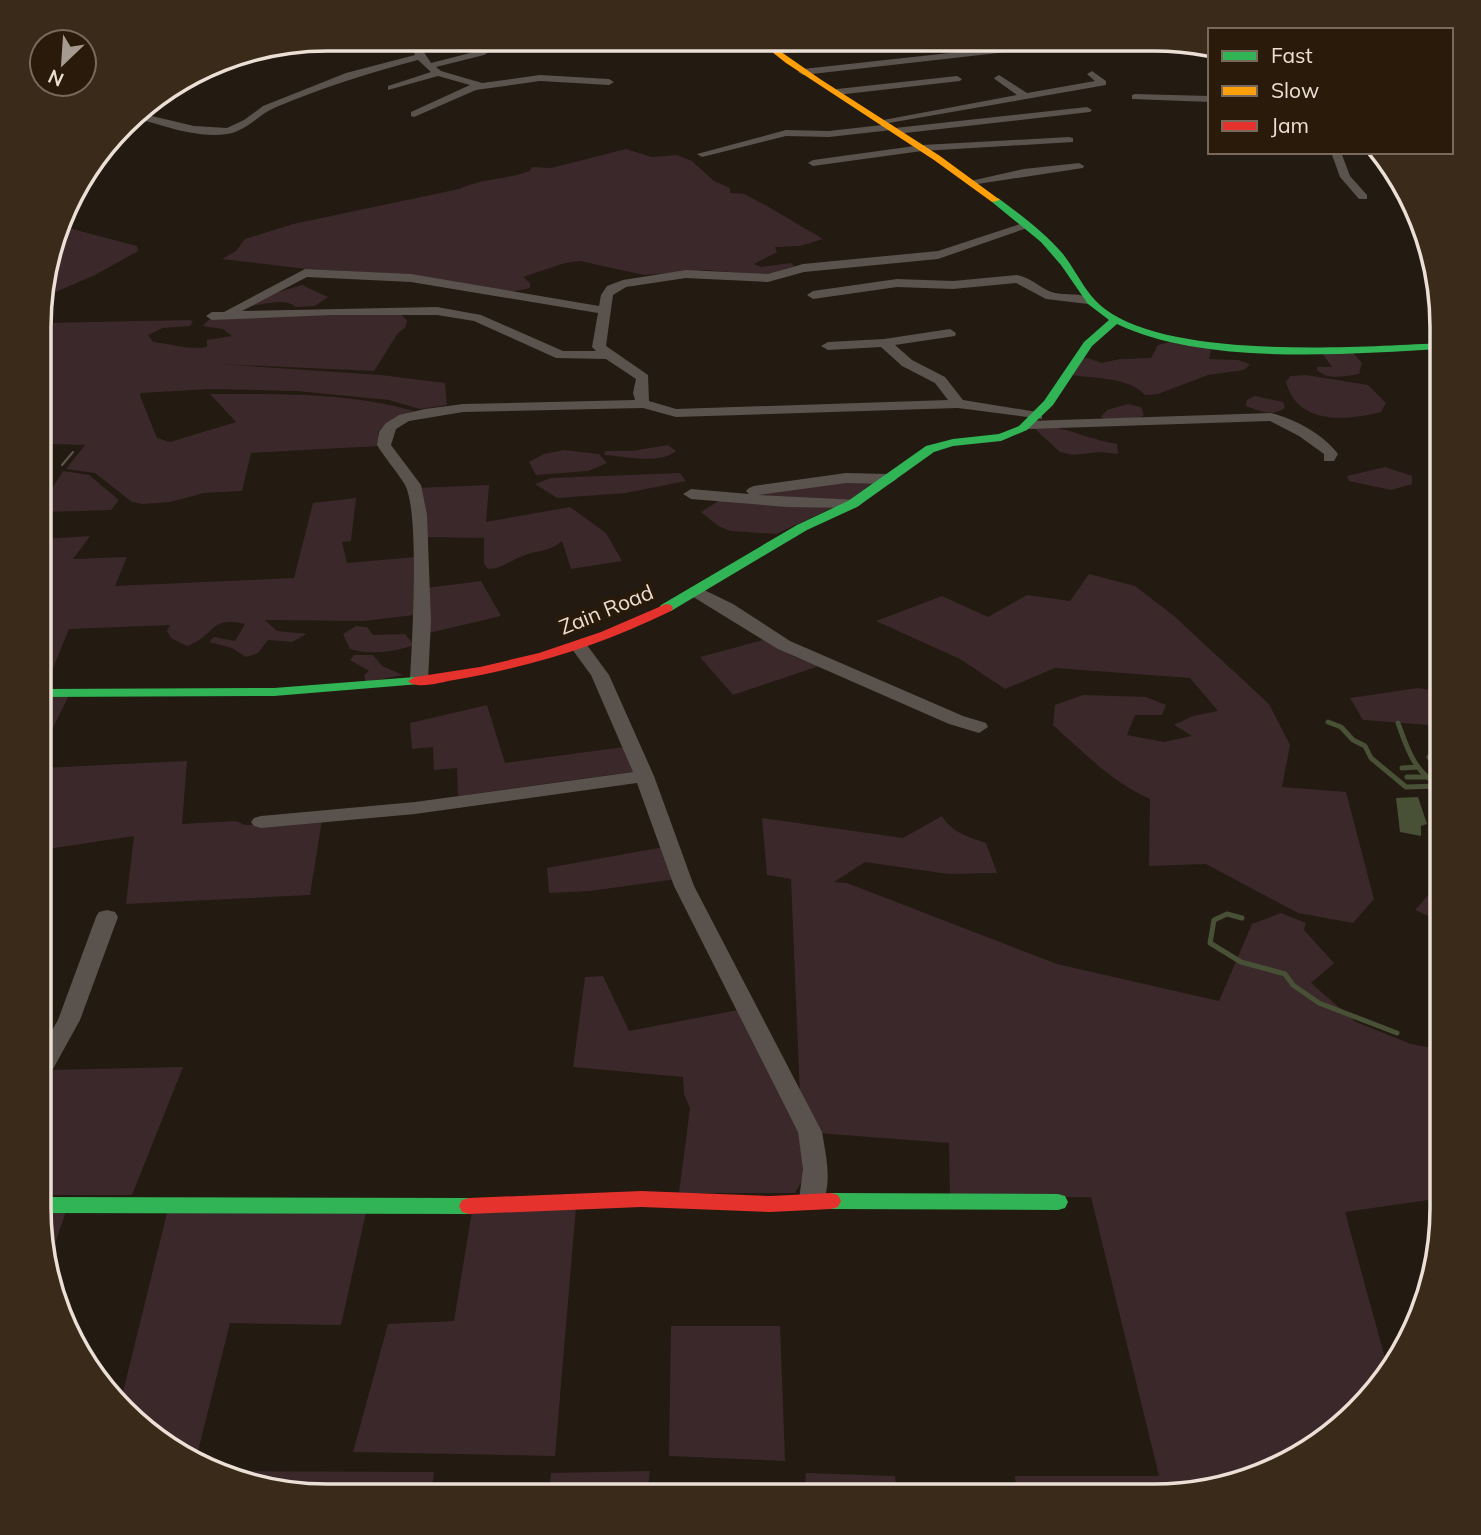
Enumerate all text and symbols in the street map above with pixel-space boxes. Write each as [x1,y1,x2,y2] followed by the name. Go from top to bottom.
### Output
[28,28,98,98] north arrow
[1208,28,1453,154] legend
[1271,42,1313,68] text: Fast
[44,64,67,92] text: N
[1271,77,1319,103] text: Slow
[1271,112,1309,138] text: Jam
[555,578,657,640] street label: Zain Road

